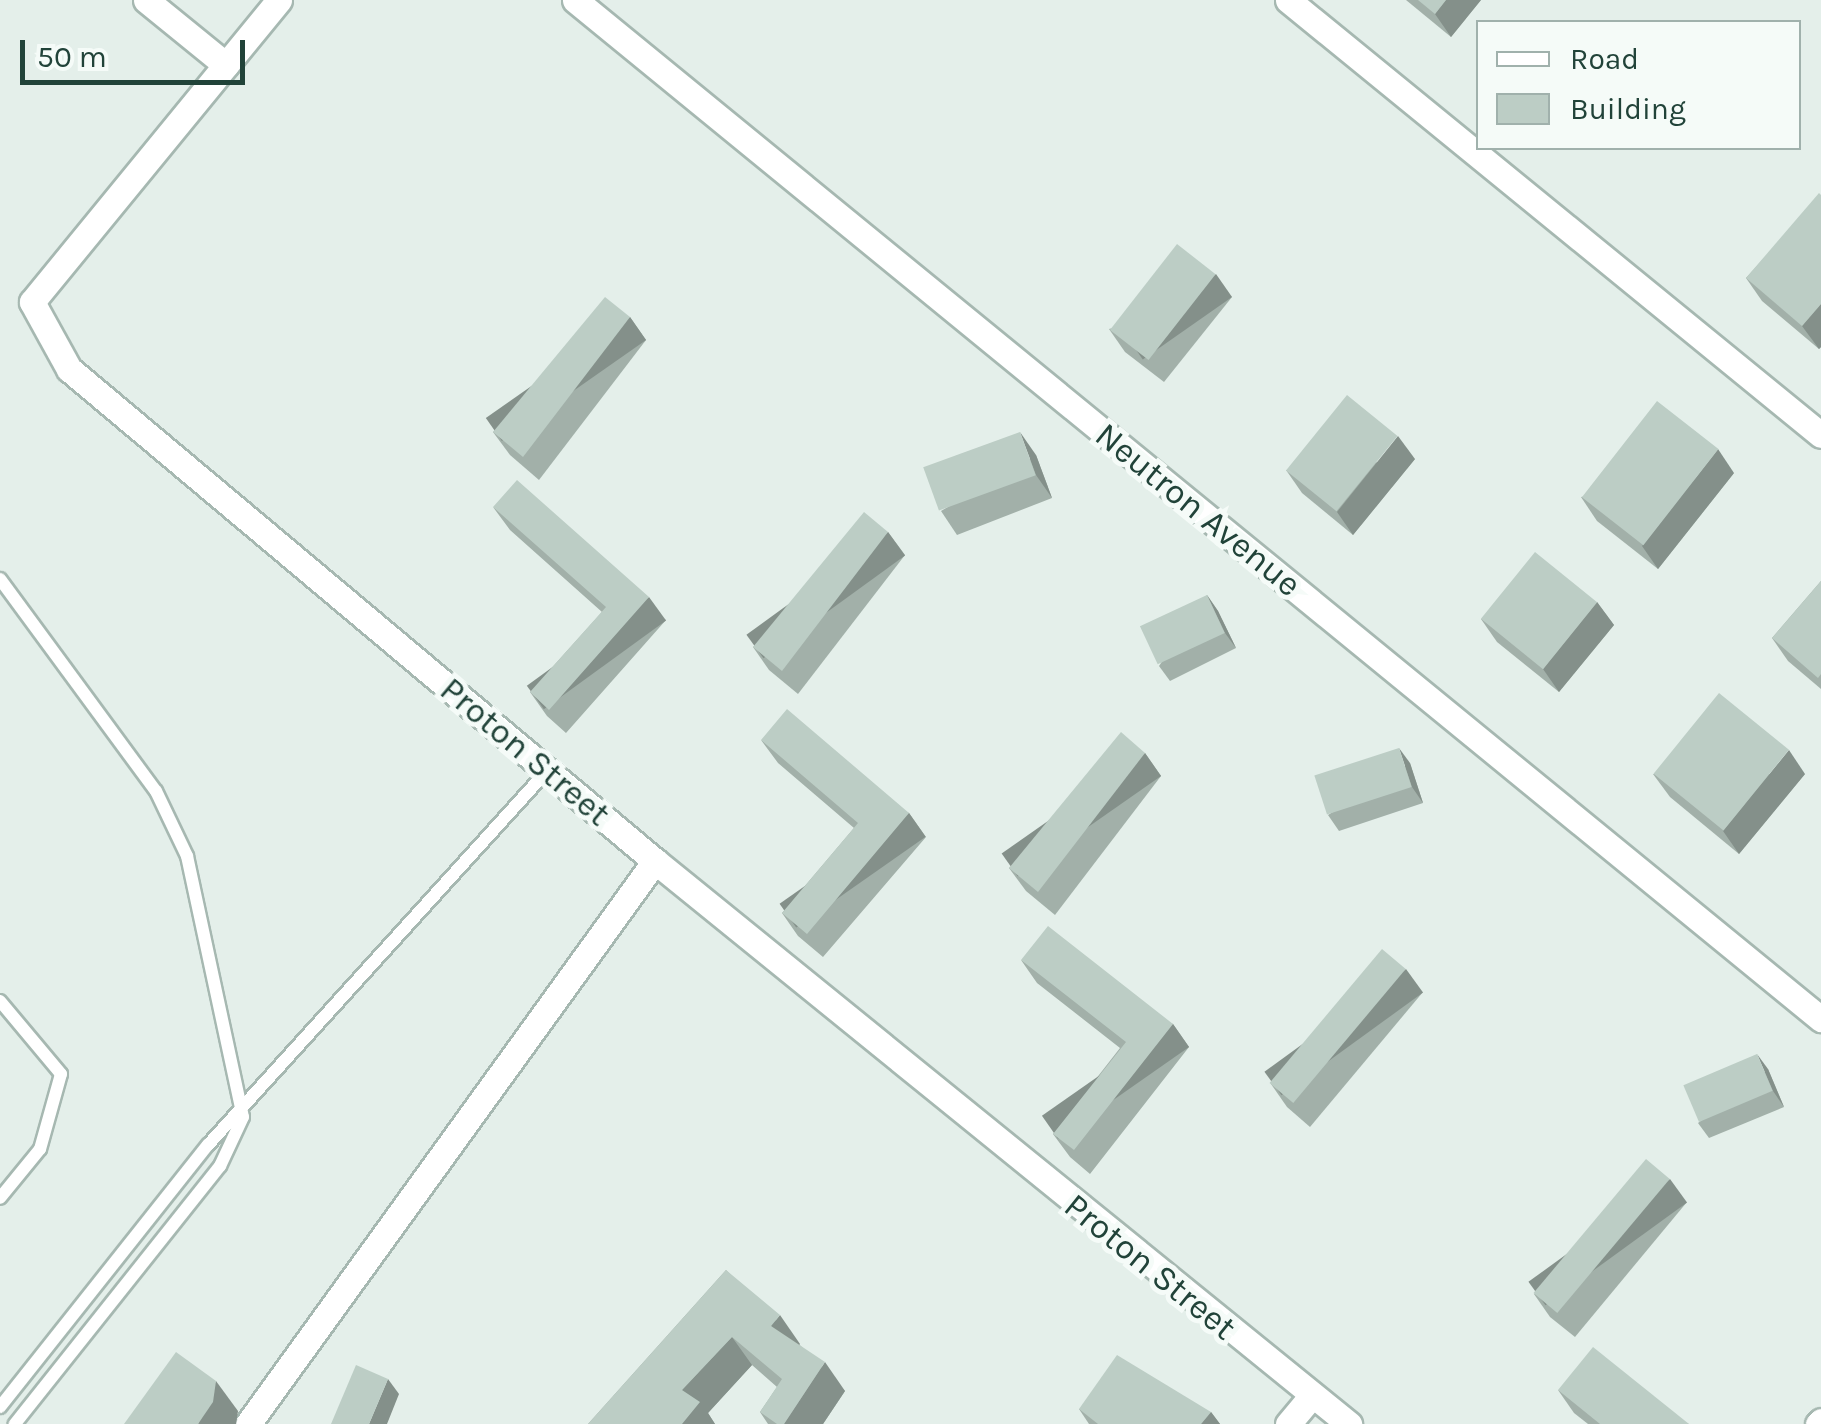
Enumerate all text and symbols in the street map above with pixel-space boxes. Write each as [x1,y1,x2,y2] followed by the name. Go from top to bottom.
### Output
[25,20,250,82] scale bar
[1476,20,1801,150] legend
[37,39,107,75] text: 50 m
[1570,41,1639,77] text: Road
[1570,91,1686,127] text: Building
[1087,414,1309,606] street label: Neutron Avenue
[431,669,619,835] street label: Proton Street
[1056,1185,1244,1349] street label: Proton Street

